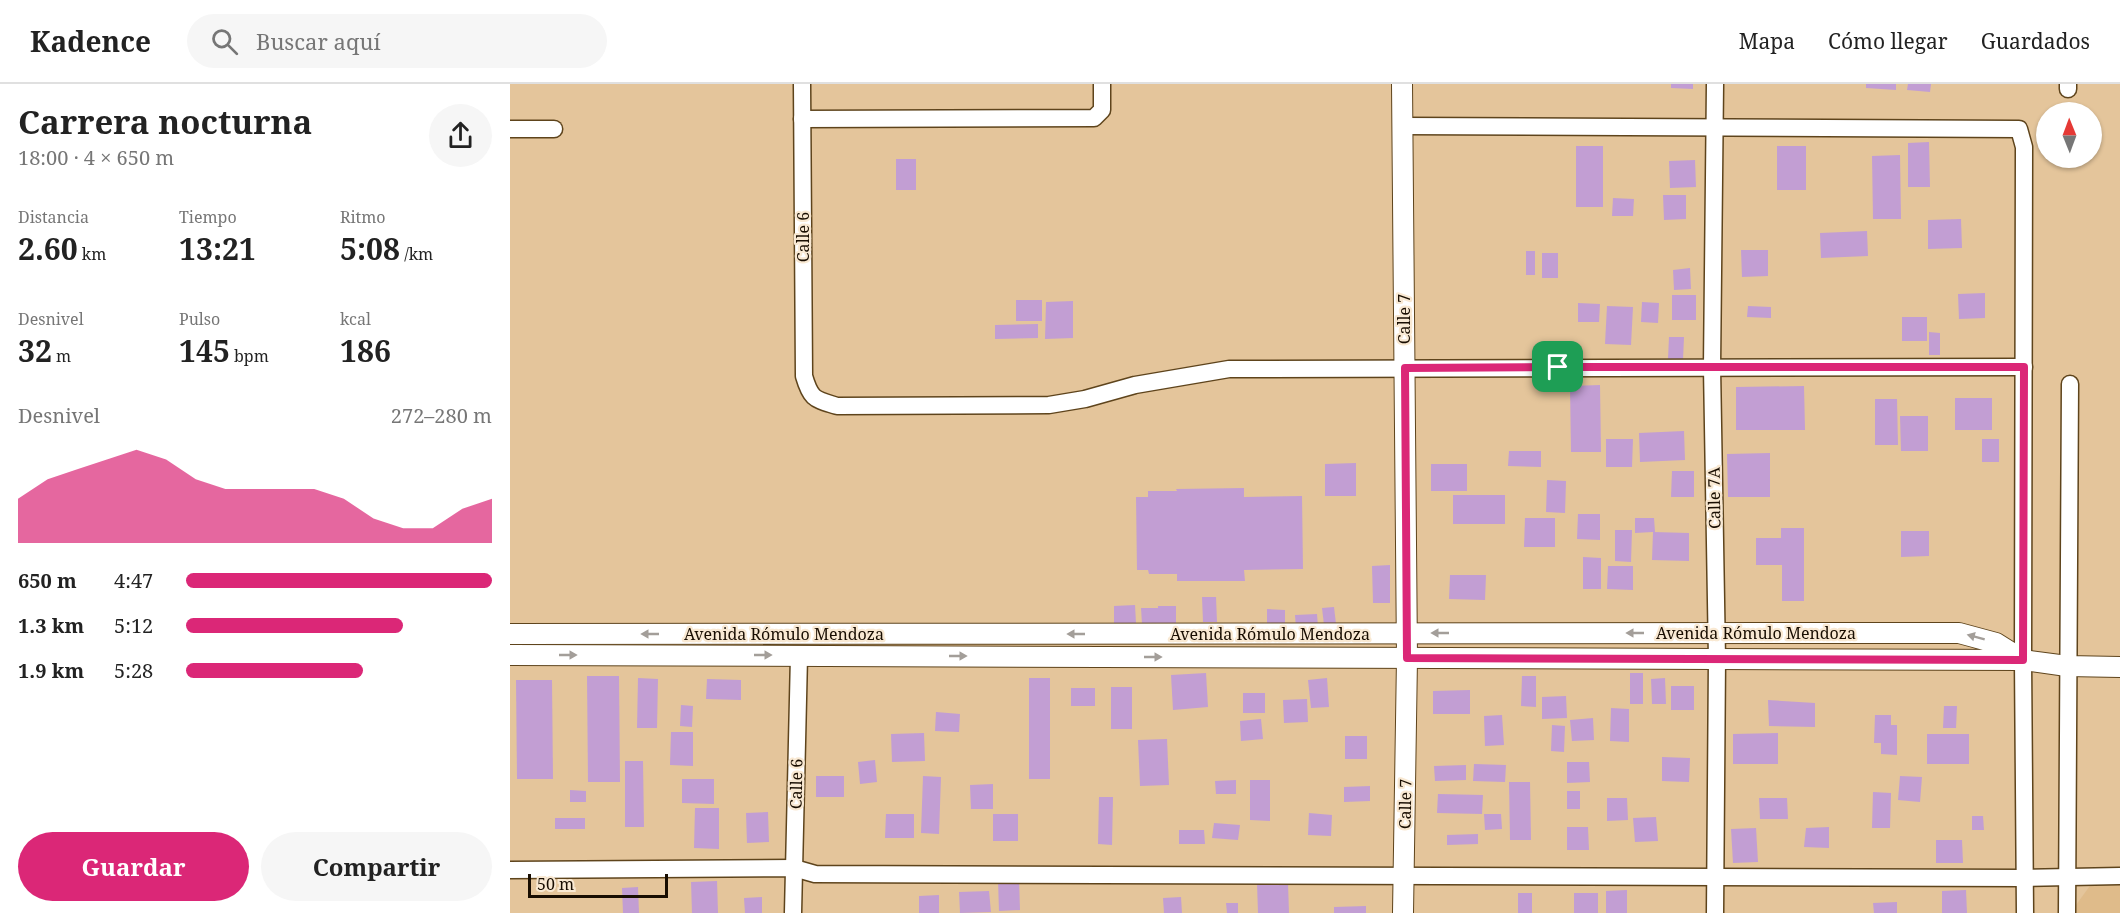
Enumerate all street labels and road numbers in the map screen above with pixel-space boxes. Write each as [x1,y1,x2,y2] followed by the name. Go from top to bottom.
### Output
[792,212,814,262] street label: Calle 6
[1393,294,1415,344] street label: Calle 7
[1702,466,1726,529] street label: Calle 7A
[1656,622,1856,644] street label: Avenida Rómulo Mendoza
[684,623,884,645] street label: Avenida Rómulo Mendoza
[1170,623,1370,645] street label: Avenida Rómulo Mendoza
[785,759,807,809] street label: Calle 6
[1394,779,1416,829] street label: Calle 7

